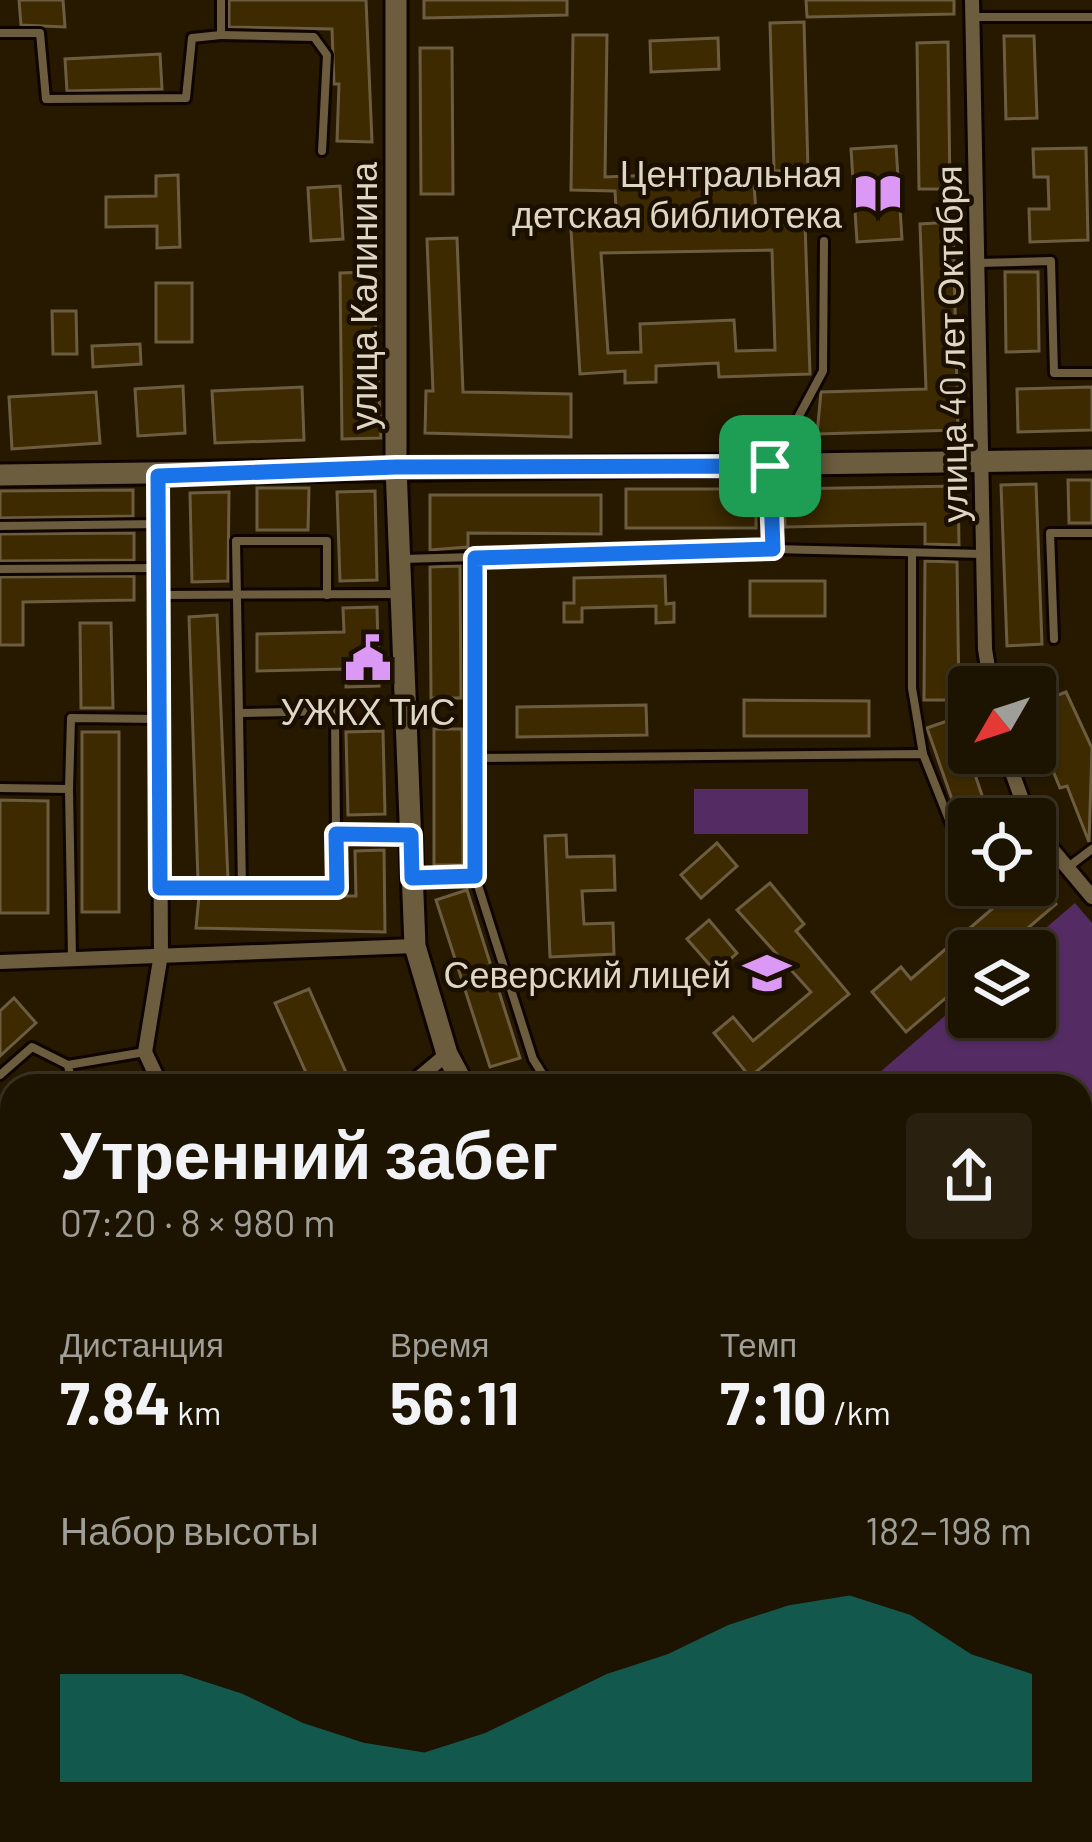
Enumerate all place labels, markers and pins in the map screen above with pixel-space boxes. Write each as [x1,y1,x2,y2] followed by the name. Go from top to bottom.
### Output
[512,151,843,236] place label: Центральная детская библиотека
[853,168,903,218] library icon: Центральная детская библиотека
[719,415,821,517] pin
[343,633,393,683] public building icon: УЖКХ ТиС
[281,689,455,732] place label: УЖКХ ТиС
[742,948,792,998] school or university icon: Северский лицей
[444,952,731,996] place label: Северский лицей

